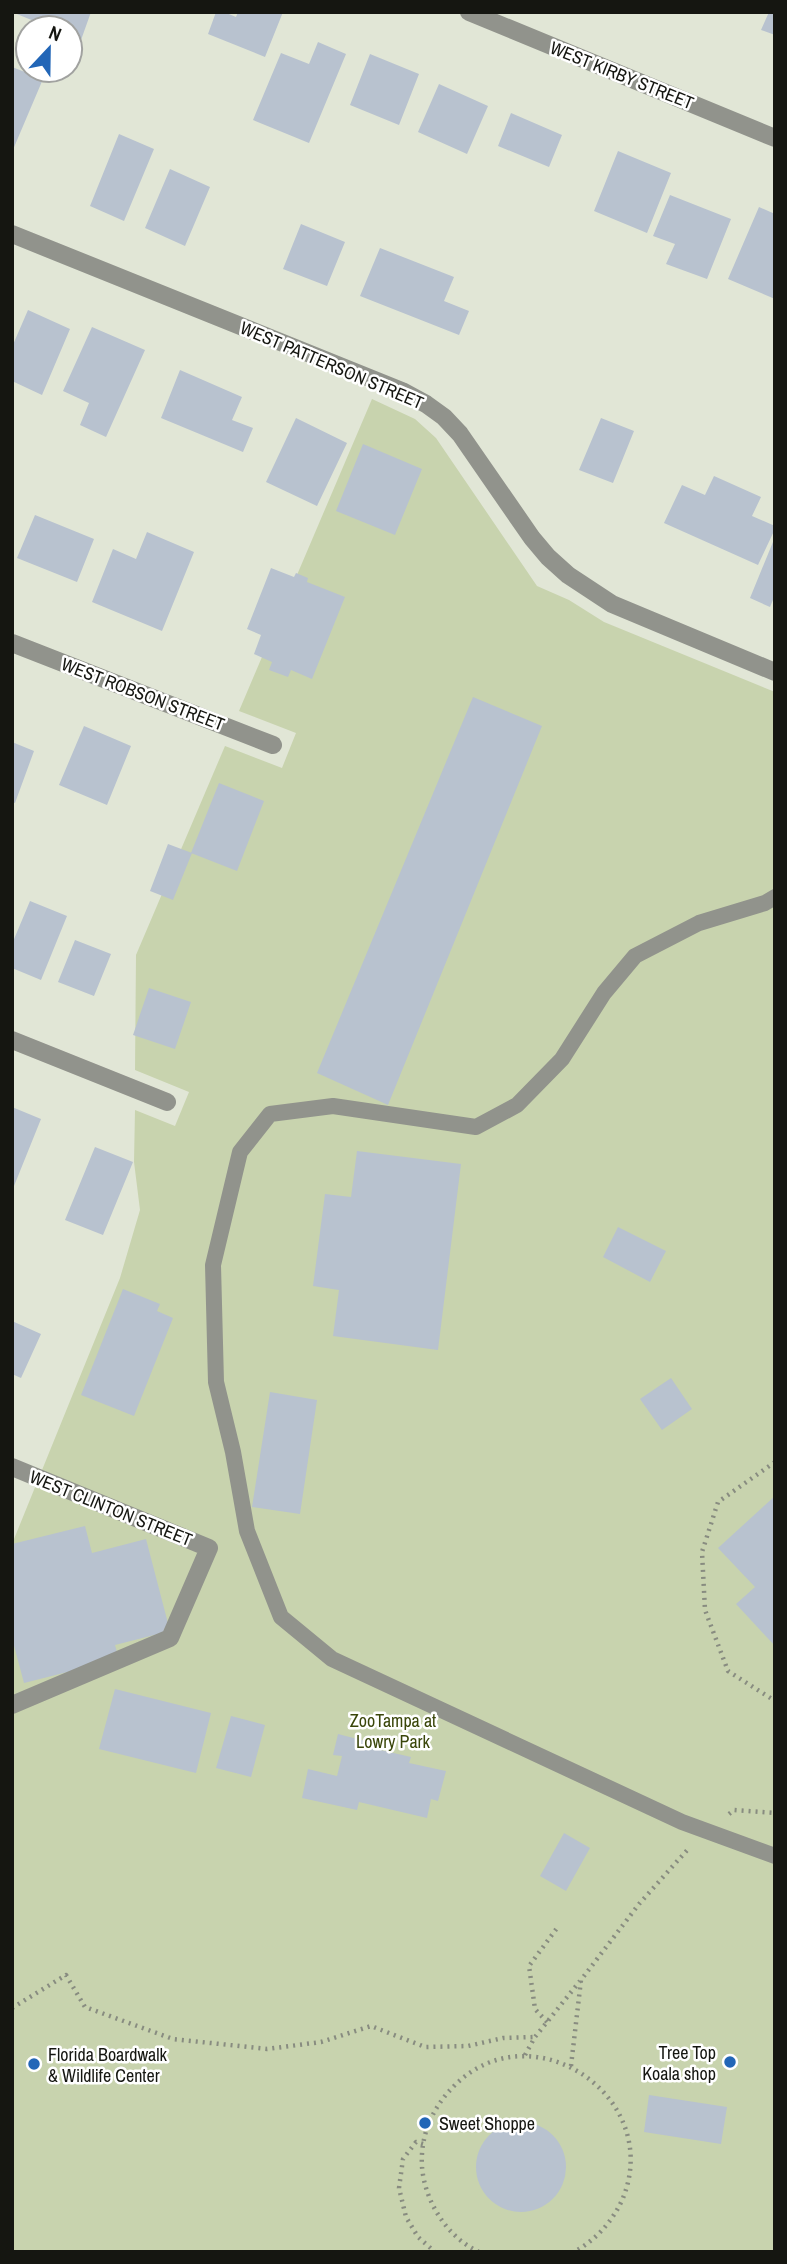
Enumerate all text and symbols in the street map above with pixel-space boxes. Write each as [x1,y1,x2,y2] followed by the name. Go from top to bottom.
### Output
[14,14,84,84] north arrow
[45,19,65,47] text: N
[546,35,698,115] street label: WEST KIRBY STREET
[236,315,428,415] street label: WEST PATTERSON STREET
[58,651,228,737] street label: WEST ROBSON STREET
[26,1464,196,1552] street label: WEST CLINTON STREET
[350,1708,436,1754] park label: ZooTampa at Lowry Park
[642,2040,716,2086] place label: Tree Top Koala shop
[48,2042,168,2088] place label: Florida Boardwalk & Wildlife Center
[722,2054,738,2070] marker: Tree Top Koala shop
[26,2056,42,2072] marker: Florida Boardwalk & Wildlife Center
[439,2111,535,2136] place label: Sweet Shoppe
[417,2115,433,2131] marker: Sweet Shoppe

